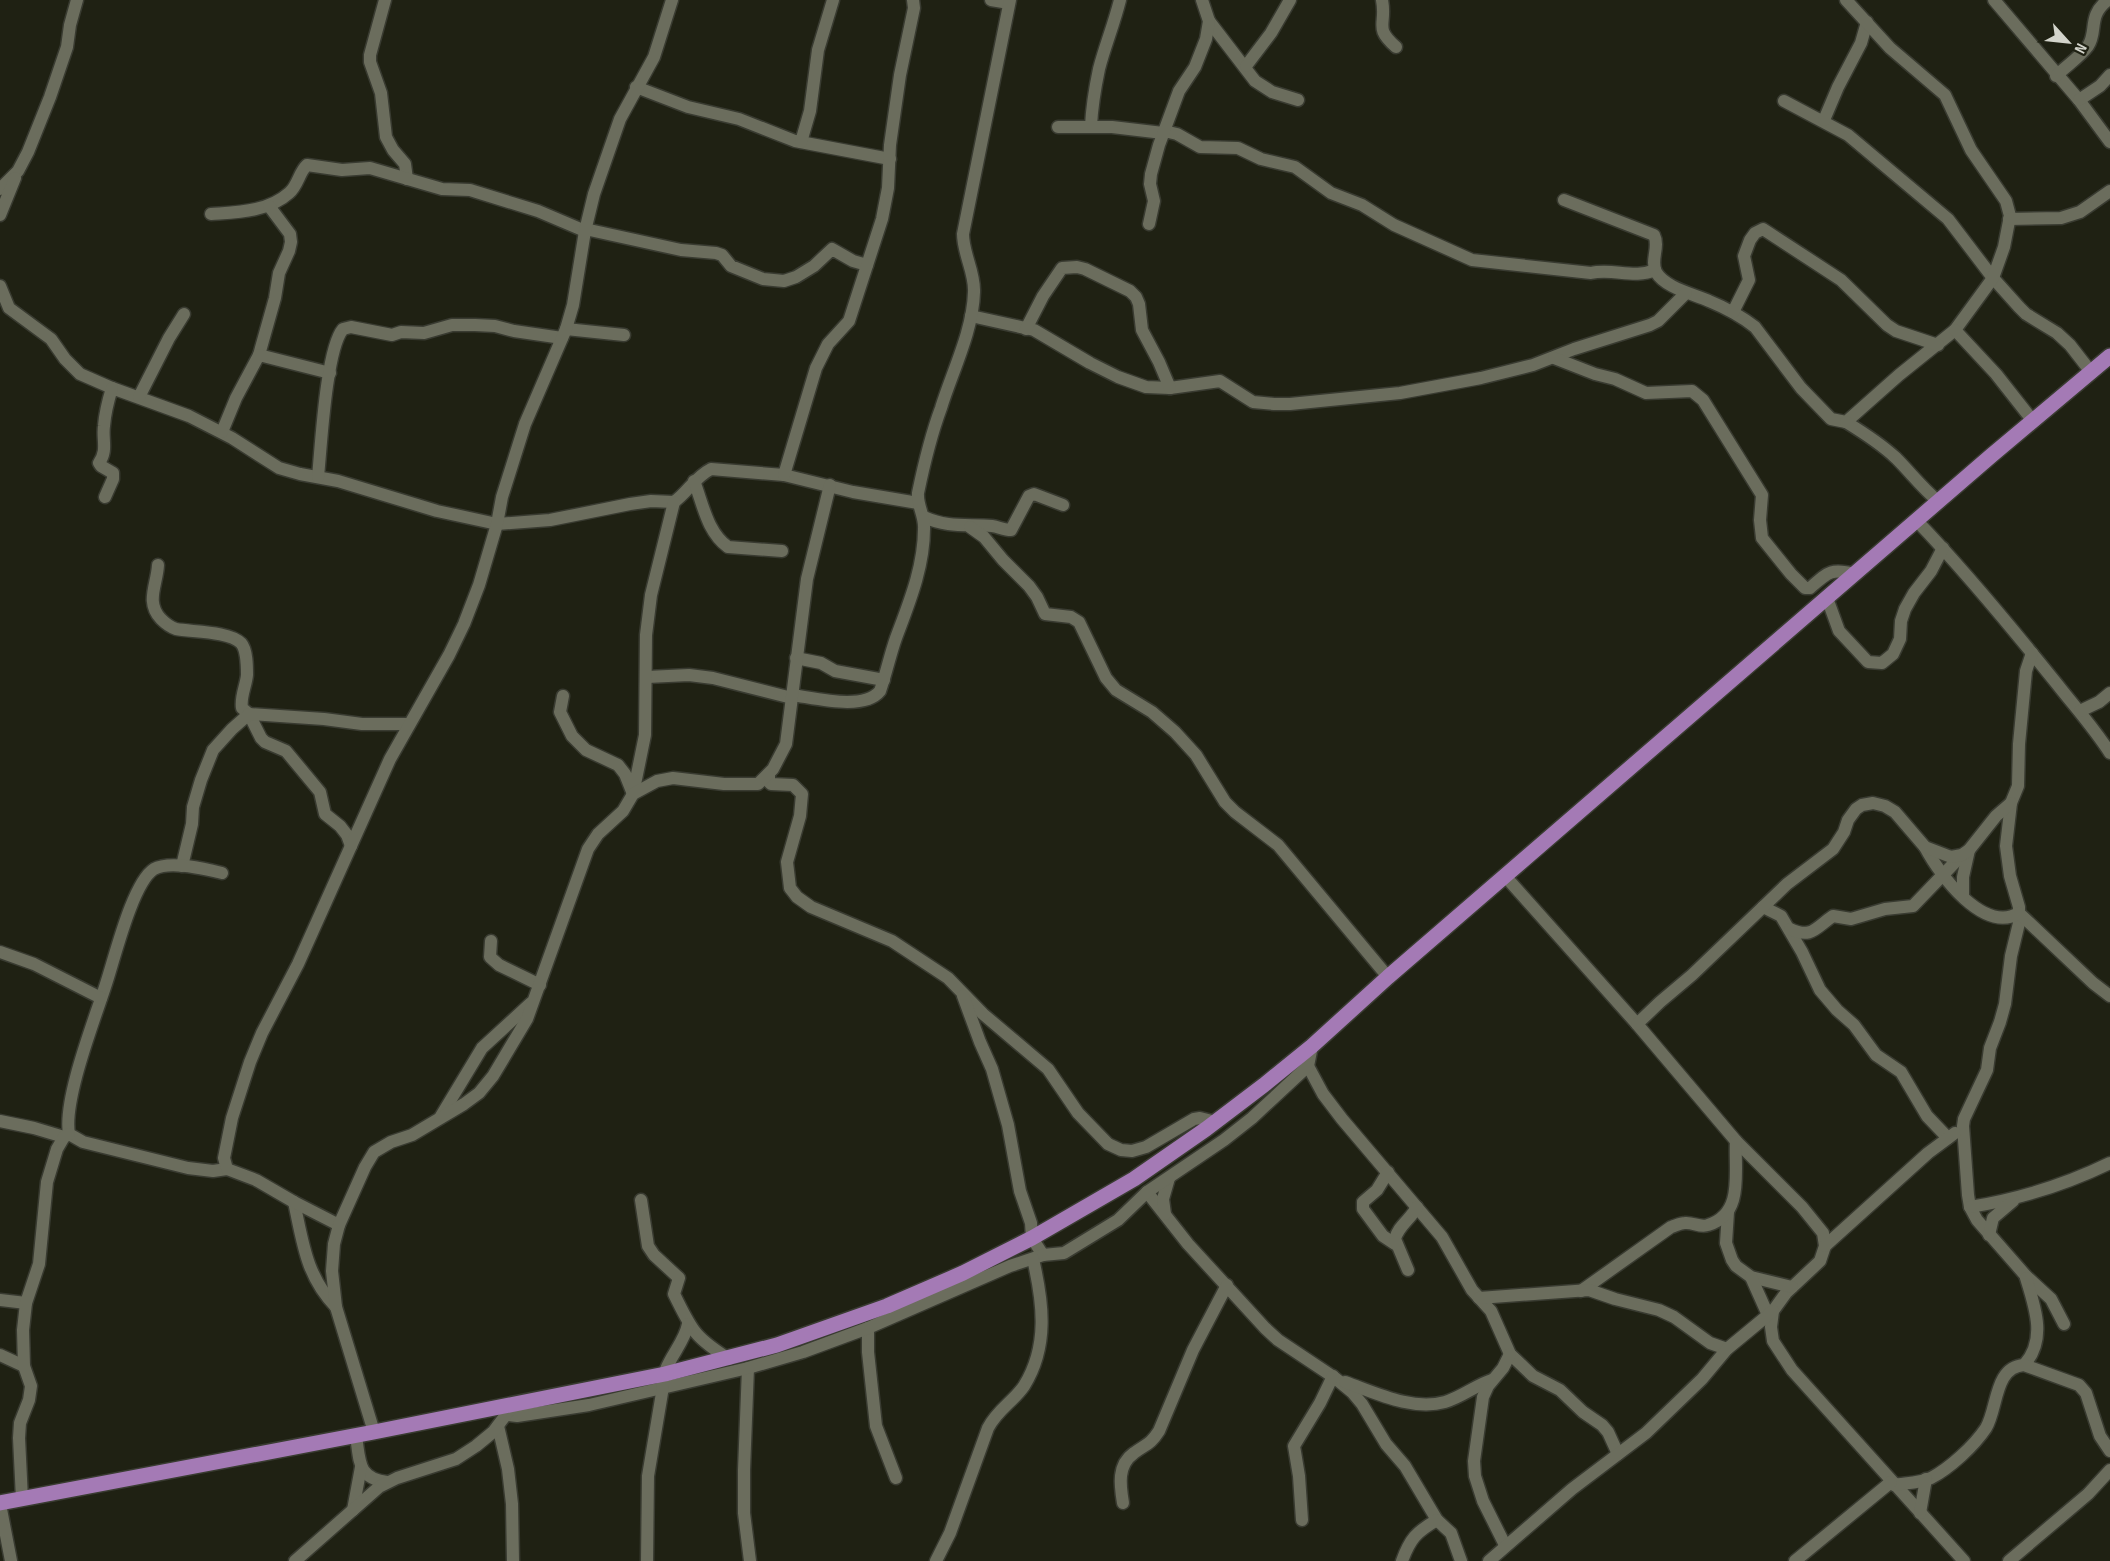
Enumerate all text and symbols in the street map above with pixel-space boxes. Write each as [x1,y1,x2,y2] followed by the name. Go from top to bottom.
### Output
[2038,12,2098,72] north arrow
[2070,40,2090,56] text: N

